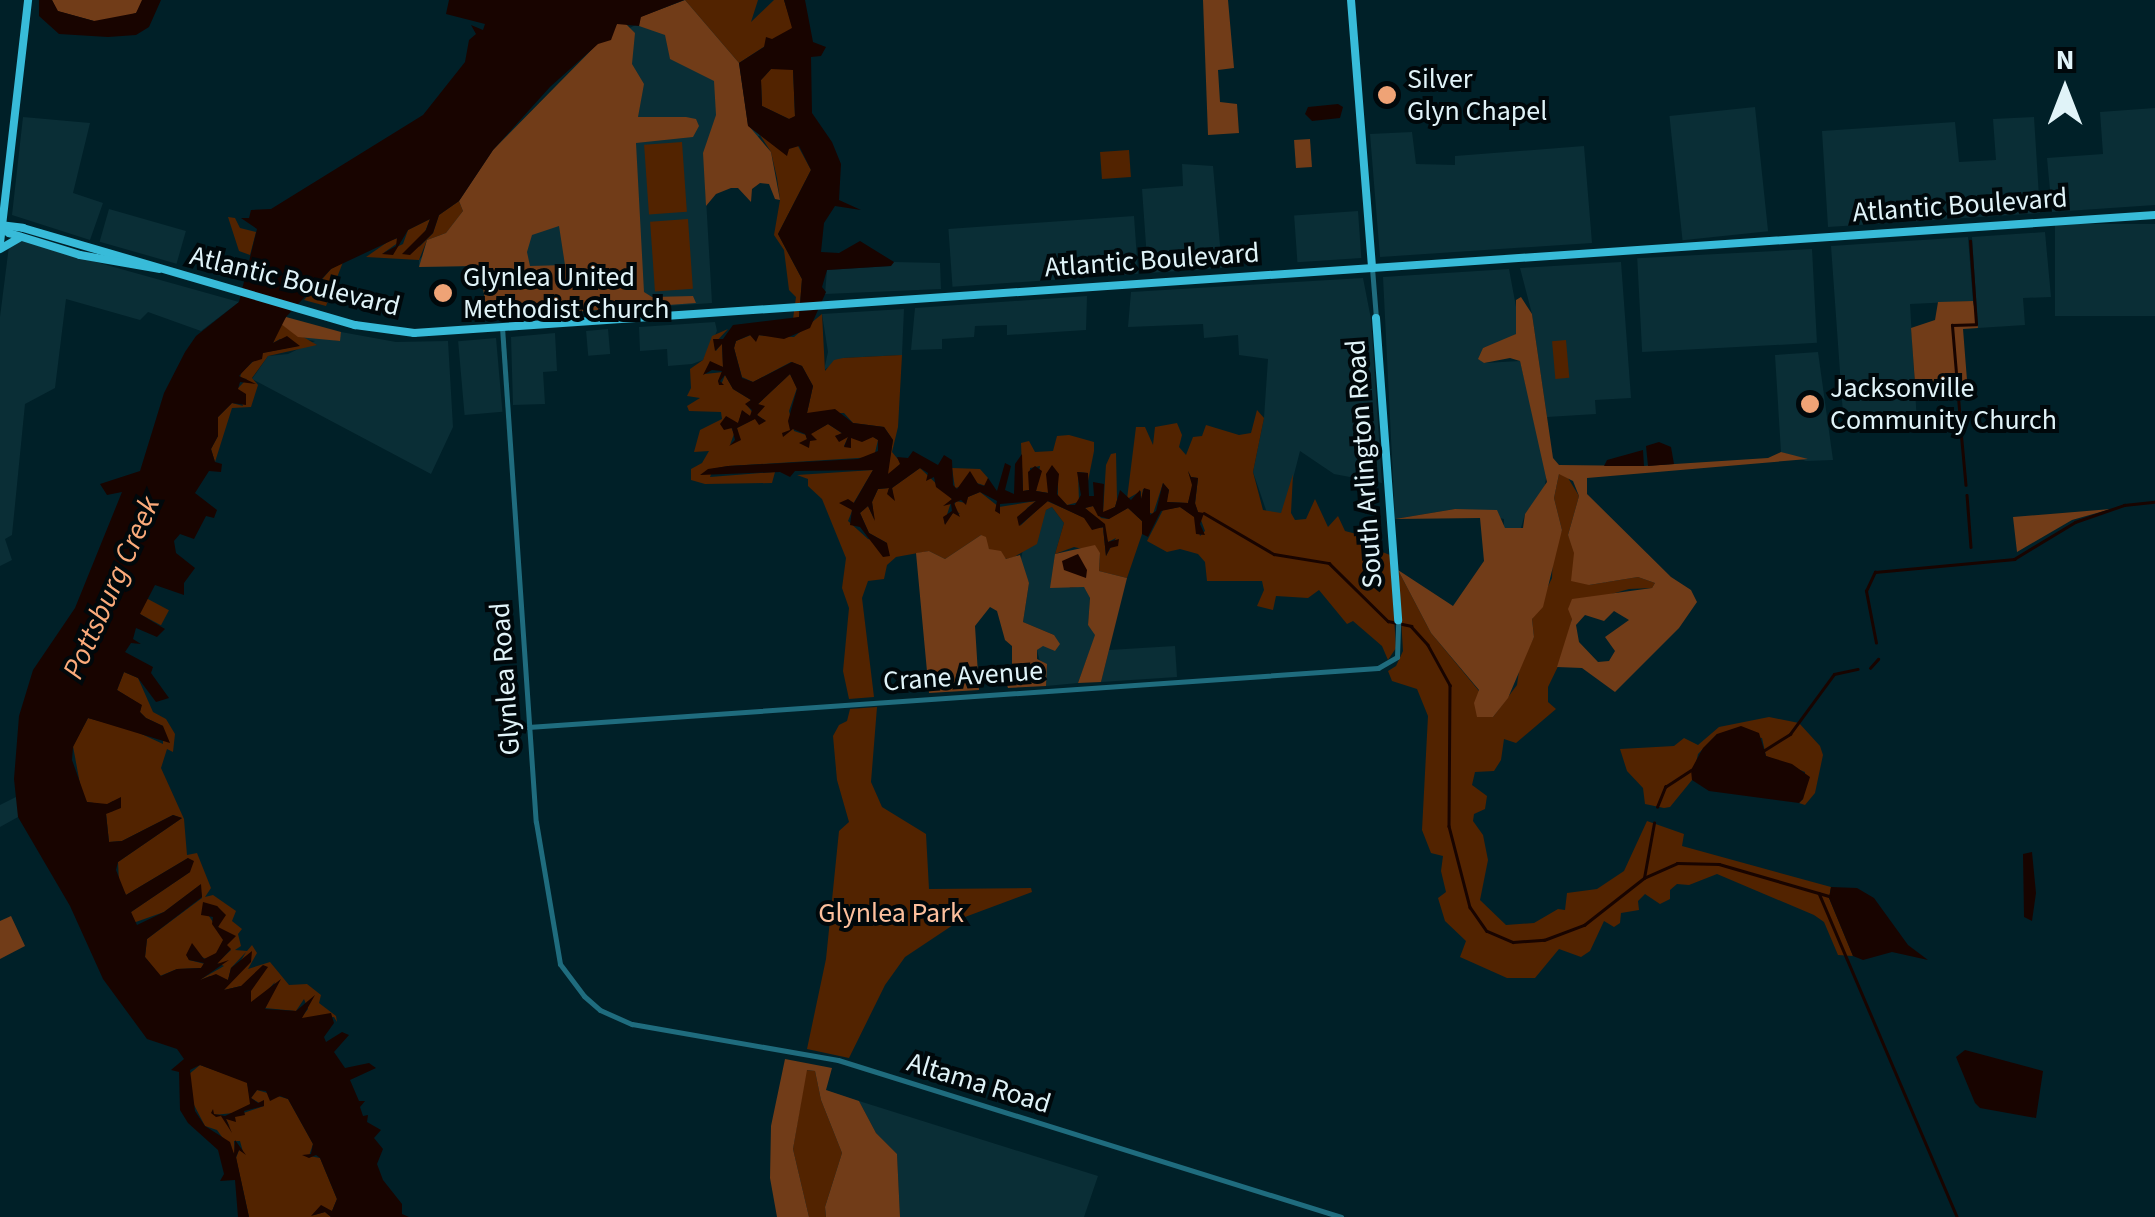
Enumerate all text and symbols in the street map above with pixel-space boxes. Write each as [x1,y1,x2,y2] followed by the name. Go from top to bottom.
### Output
[2015,40,2115,140] north arrow
[2056,40,2074,80] text: N
[1407,62,1547,128] place label: Silver Glyn Chapel
[1376,84,1398,106] marker: Silver Glyn Chapel
[1851,181,2069,229] street label: Atlantic Boulevard
[1043,236,1261,284] street label: Atlantic Boulevard
[187,239,403,323] street label: Atlantic Boulevard
[463,260,669,326] place label: Glynlea United Methodist Church
[432,282,454,304] marker: Glynlea United Methodist Church
[1339,338,1389,590] street label: South Arlington Road
[1830,371,2057,437] place label: Jacksonville Community Church
[1799,393,1821,415] marker: Jacksonville Community Church
[56,491,168,685] water label: Pottsburg Creek
[483,601,527,757] street label: Glynlea Road
[882,654,1044,698] street label: Crane Avenue
[818,896,964,930] park label: Glynlea Park
[903,1045,1055,1121] street label: Altama Road

